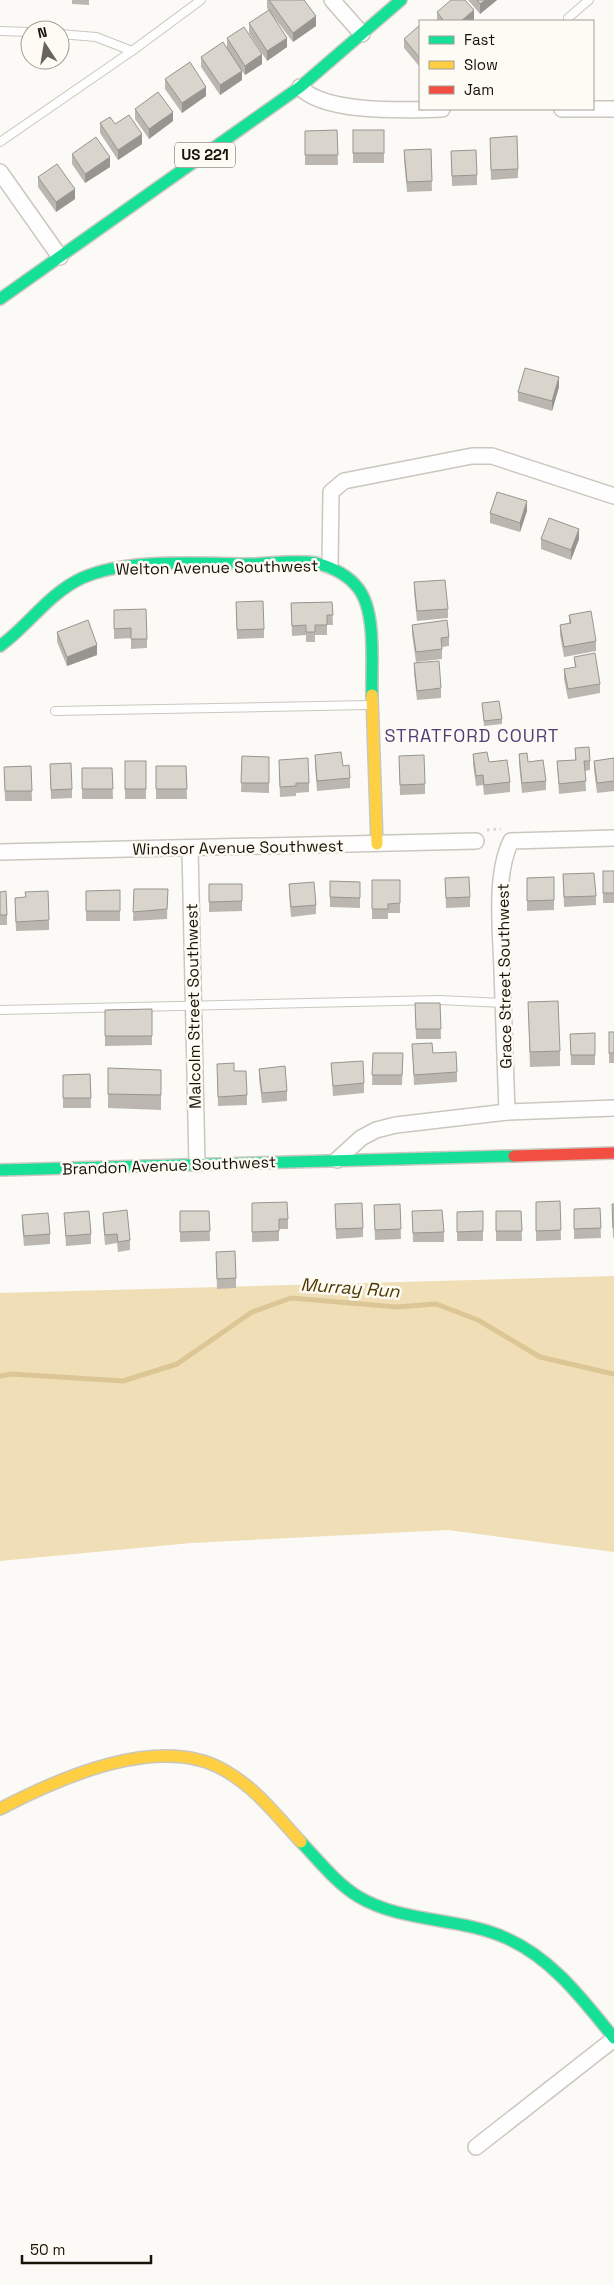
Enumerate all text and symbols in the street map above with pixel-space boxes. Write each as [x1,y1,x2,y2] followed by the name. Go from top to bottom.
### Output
[20,20,70,70] north arrow
[419,20,594,110] legend
[36,23,49,42] text: N
[464,30,495,49] text: Fast
[464,55,498,74] text: Slow
[464,80,494,99] text: Jam
[175,142,235,168] road number: US 221
[115,555,319,580] street label: Welton Avenue Southwest
[385,724,559,747] district label: STRATFORD COURT
[132,835,344,860] street label: Windsor Avenue Southwest
[492,883,517,1069] street label: Grace Street Southwest
[181,903,206,1109] street label: Malcolm Street Southwest
[62,1151,276,1180] street label: Brandon Avenue Southwest
[300,1273,401,1302] water label: Murray Run
[22,2232,151,2264] scale bar
[30,2240,65,2259] text: 50 m

